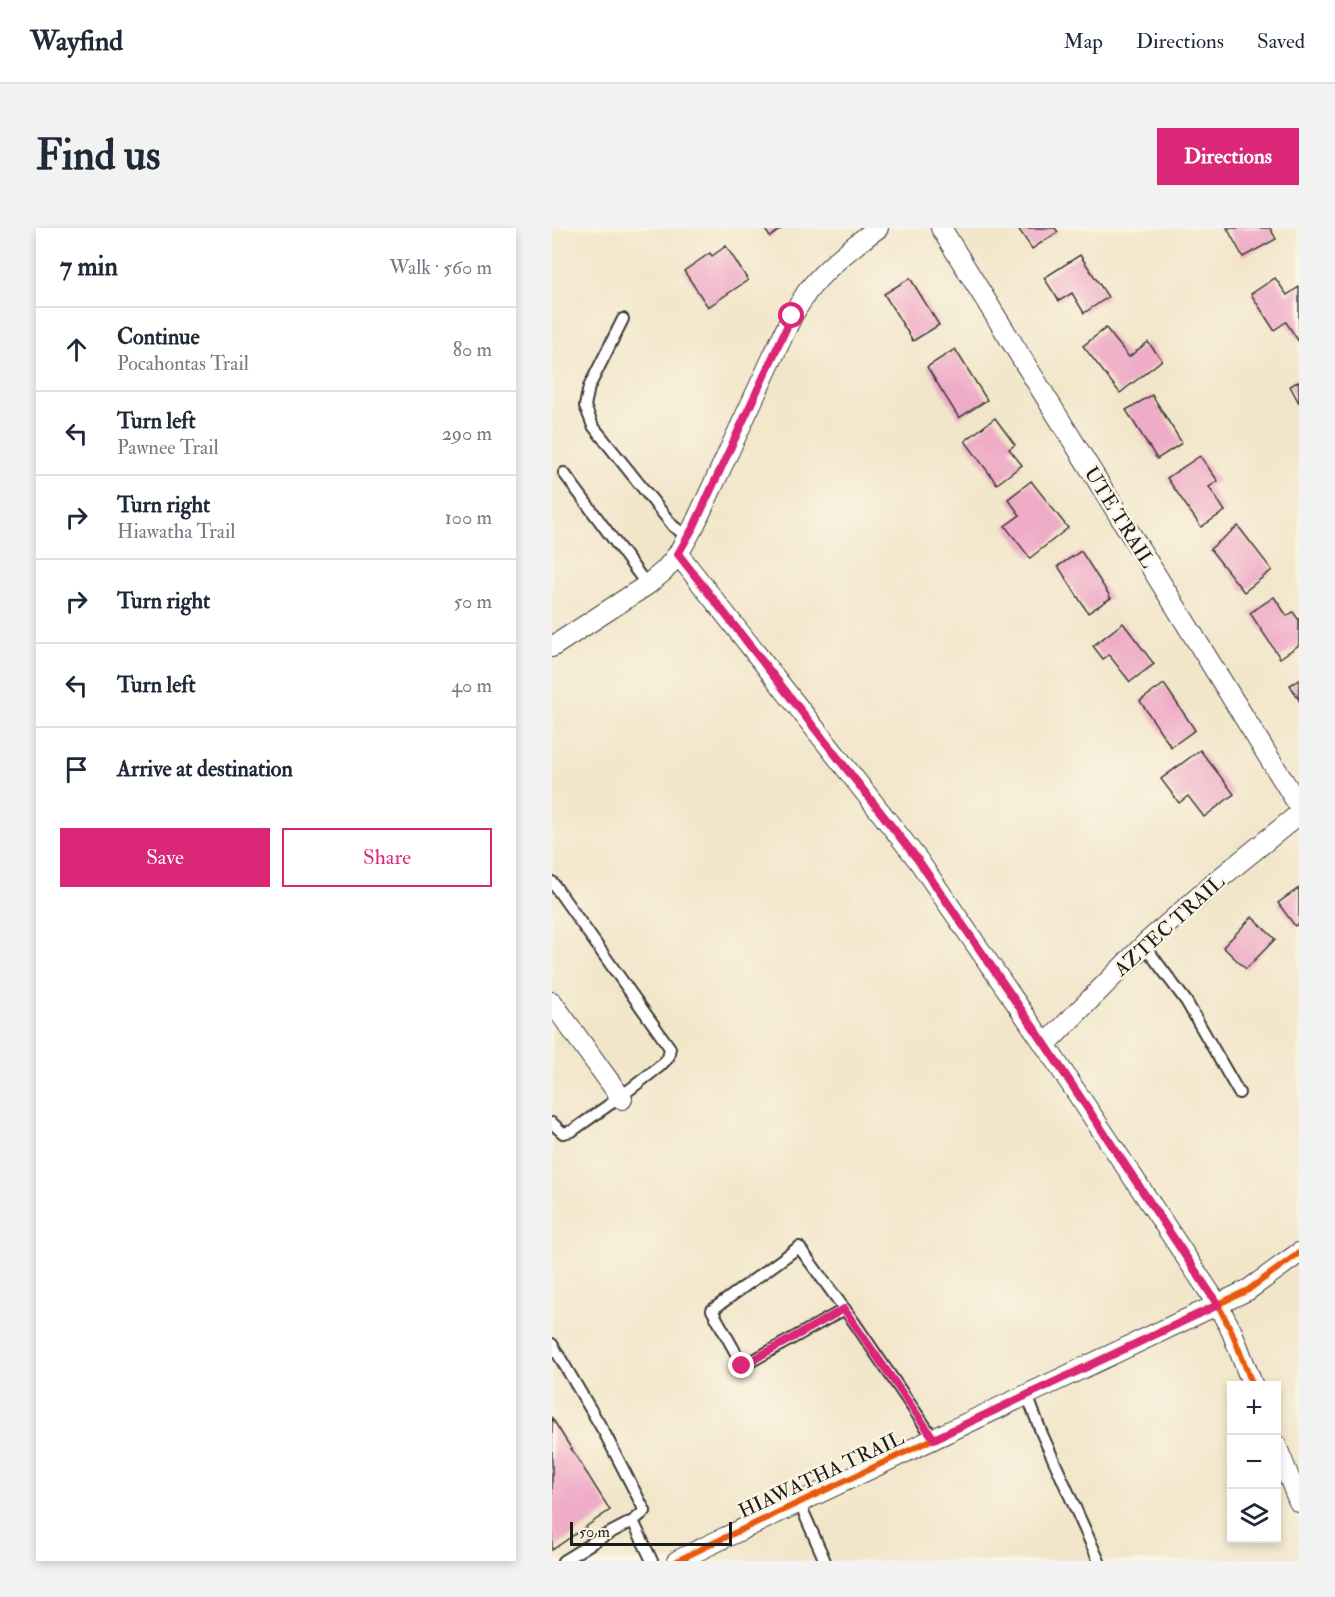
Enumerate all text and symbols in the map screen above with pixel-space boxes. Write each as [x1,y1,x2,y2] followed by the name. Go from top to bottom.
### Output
[30,24,123,59] text: Wayfind
[1063,28,1103,55] text: Map
[1136,28,1224,55] text: Directions
[1257,28,1305,55] text: Saved
[1157,128,1299,185] button: Directions
[36,130,160,182] text: Find us
[60,251,118,283] text: 7 min
[389,255,492,280] text: Walk · 560 m
[778,302,804,328] route start
[117,323,200,351] text: Continue
[60,333,93,366] icon: ahead
[453,337,492,362] text: 80 m
[117,351,249,376] text: Pocahontas Trail
[117,407,196,435] text: Turn left
[60,417,93,450] icon: left
[442,421,492,446] text: 290 m
[117,435,219,460] text: Pawnee Trail
[1079,462,1161,573] street label: UTE TRAIL
[117,491,210,519] text: Turn right
[60,501,93,534] icon: right
[445,505,492,530] text: 100 m
[117,519,235,544] text: Hiawatha Trail
[60,585,93,618] icon: right
[117,587,210,615] text: Turn right
[453,589,492,614] text: 50 m
[60,669,93,702] icon: left
[117,671,196,699] text: Turn left
[451,673,492,698] text: 40 m
[60,753,93,786] icon: arrive
[117,755,293,783] text: Arrive at destination
[60,828,270,887] button: Save
[282,828,492,887] button: Share
[1108,869,1230,982] street label: AZTEC TRAIL
[728,1352,754,1378] route end
[1227,1381,1281,1543] map controls
[1227,1381,1281,1435] button: +
[734,1425,908,1524] street label: HIAWATHA TRAIL
[1227,1435,1281,1489] button: −
[1227,1489,1281,1543] button: layers
[570,1519,732,1546] scale bar
[579,1522,610,1542] text: 50 m

